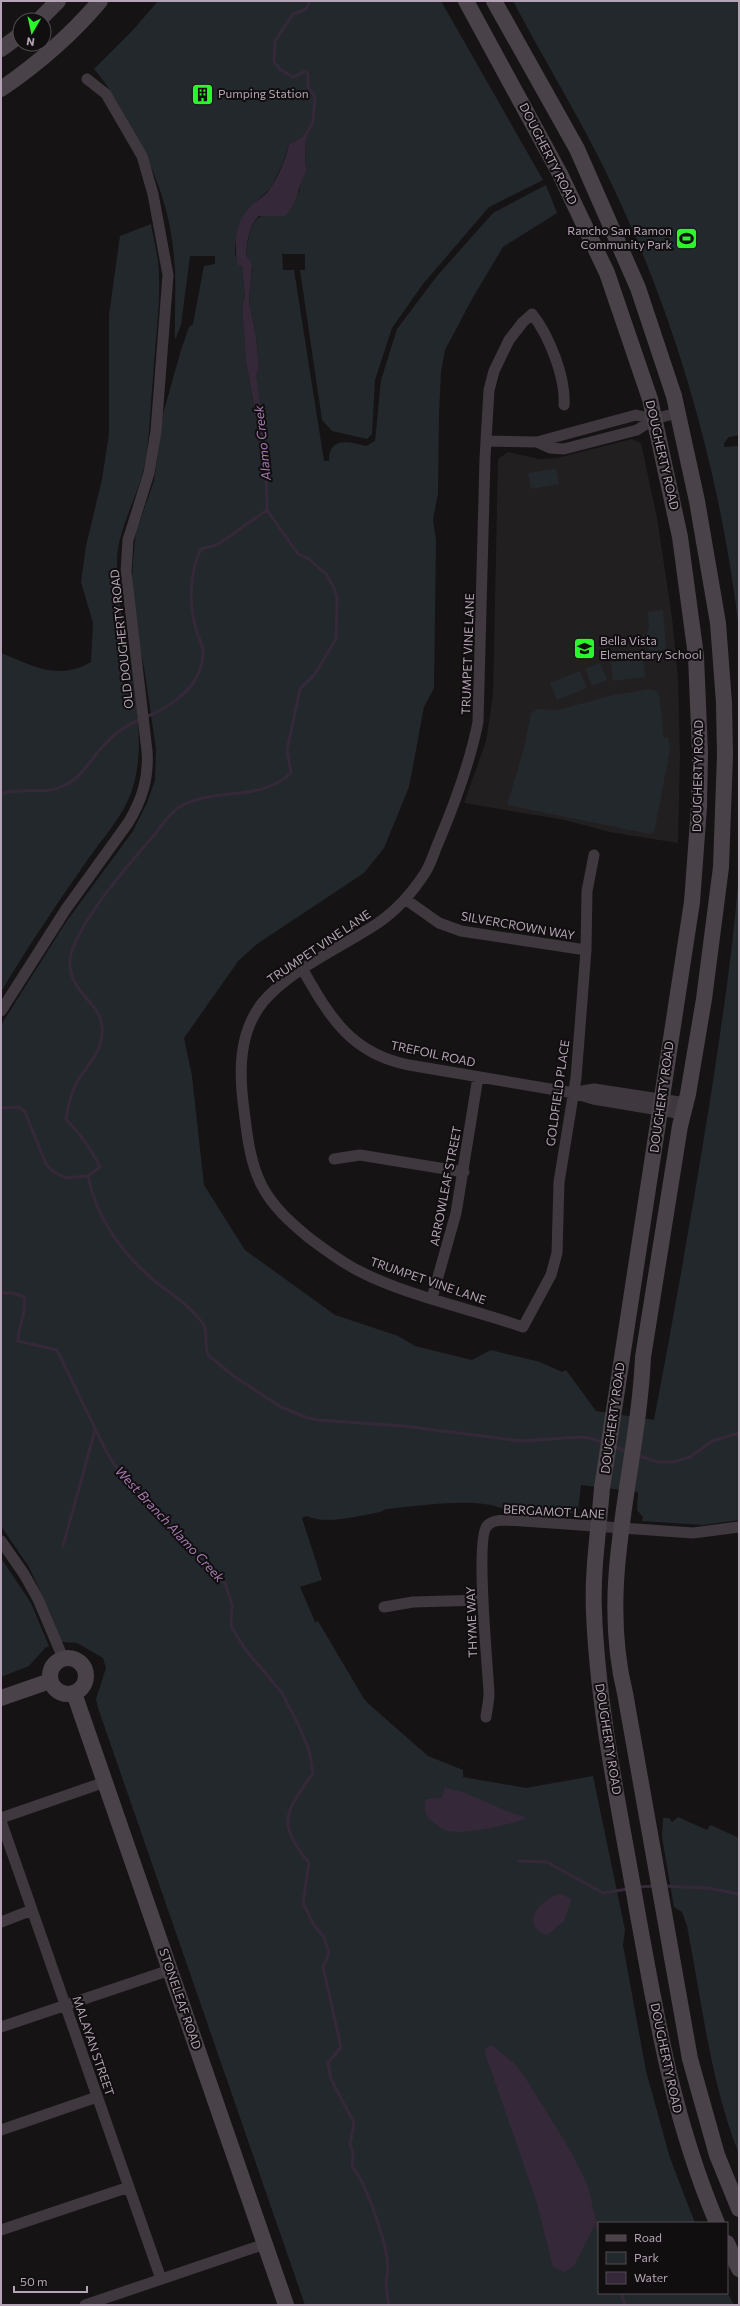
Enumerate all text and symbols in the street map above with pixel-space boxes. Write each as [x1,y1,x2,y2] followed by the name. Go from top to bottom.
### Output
[12,12,52,52] north arrow
[25,35,35,49] text: N
[189,81,215,107] building icon: Pumping Station
[218,86,309,100] place label: Pumping Station
[517,100,581,207] street label: DOUGHERTY ROAD
[567,223,672,251] place label: Rancho San Ramon Community Park
[674,225,700,251] sports icon: Rancho San Ramon Community Park
[644,398,682,511] street label: DOUGHERTY ROAD
[250,404,274,482] water label: Alamo Creek
[107,569,135,710] street label: OLD DOUGHERTY ROAD
[458,593,476,715] street label: TRUMPET VINE LANE
[600,633,702,661] place label: Bella Vista Elementary School
[571,635,597,661] school or university icon: Bella Vista Elementary School
[689,720,705,832] street label: DOUGHERTY ROAD
[264,906,373,986] street label: TRUMPET VINE LANE
[460,908,576,942] street label: SILVERCROWN WAY
[389,1037,477,1069] street label: TREFOIL ROAD
[543,1039,571,1147] street label: GOLDFIELD PLACE
[646,1040,676,1153] street label: DOUGHERTY ROAD
[427,1124,464,1247] street label: ARROWLEAF STREET
[369,1254,488,1306] street label: TRUMPET VINE LANE
[597,1361,627,1474] street label: DOUGHERTY ROAD
[112,1463,228,1586] water label: West Branch Alamo Creek
[503,1501,605,1521] street label: BERGAMOT LANE
[463,1586,479,1658] street label: THYME WAY
[593,1682,625,1796] street label: DOUGHERTY ROAD
[157,1946,205,2051] street label: STONELEAF ROAD
[70,1994,118,2098] street label: MALAYAN STREET
[648,2001,686,2114] street label: DOUGHERTY ROAD
[598,2222,728,2294] legend
[634,2230,662,2244] text: Road
[634,2250,660,2264] text: Park
[14,2268,87,2294] scale bar
[634,2270,668,2284] text: Water
[20,2274,48,2288] text: 50 m

